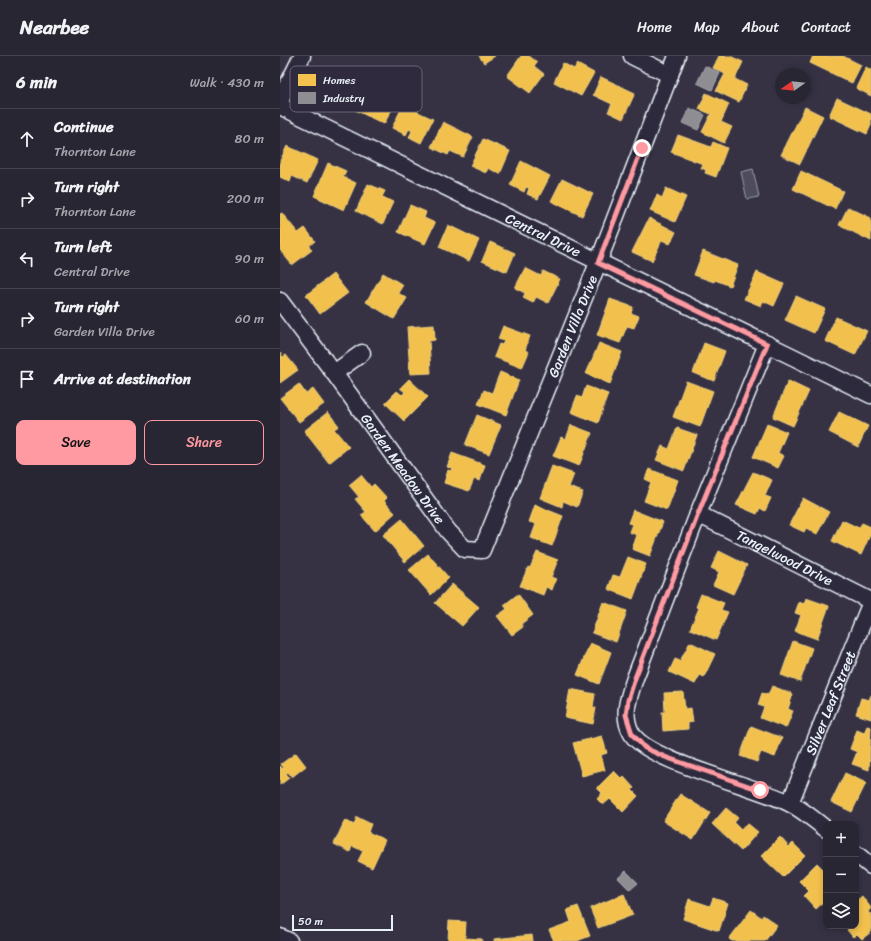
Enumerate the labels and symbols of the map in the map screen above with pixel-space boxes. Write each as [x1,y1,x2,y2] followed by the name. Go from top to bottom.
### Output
[290,66,422,112] legend
[775,68,811,104] north arrow
[323,71,356,90] text: Homes
[322,89,365,108] text: Industry
[633,139,651,157] route end
[501,206,585,264] street label: Central Drive
[541,271,605,381] street label: Garden Villa Drive
[354,408,451,530] street label: Garden Meadow Drive
[732,523,837,593] street label: Tangelwood Drive
[799,647,863,759] street label: Silver Leaf Street
[751,781,769,799] route start
[292,913,393,932] scale bar

